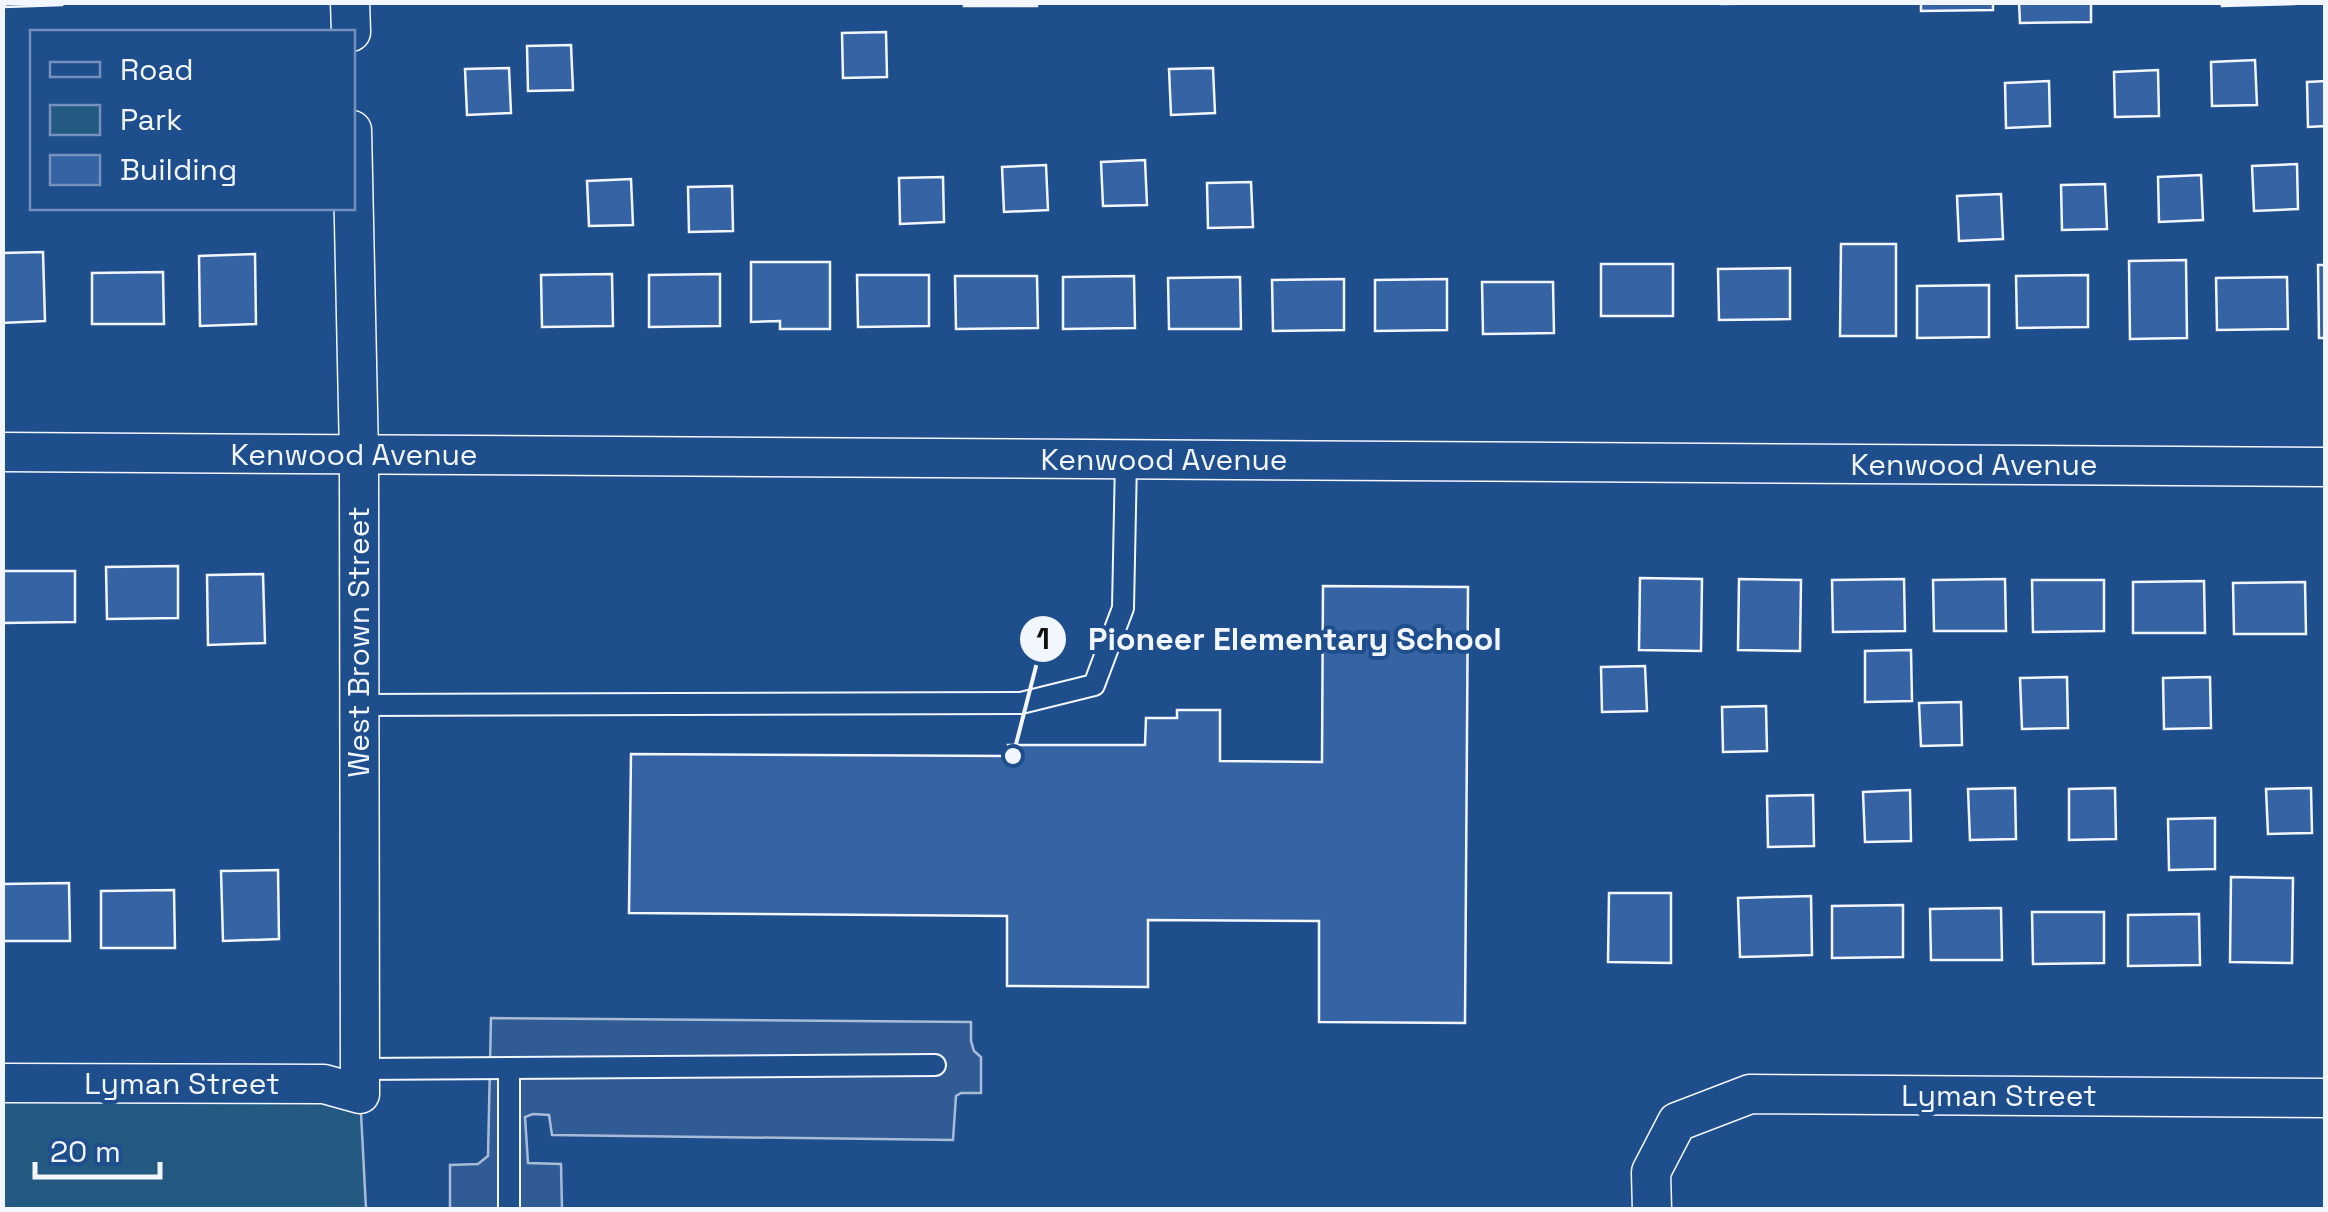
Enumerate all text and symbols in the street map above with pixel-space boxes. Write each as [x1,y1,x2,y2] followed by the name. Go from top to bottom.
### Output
[30,30,355,210] legend
[120,50,194,89] text: Road
[120,100,182,139] text: Park
[120,150,237,189] text: Building
[230,435,478,474] street label: Kenwood Avenue
[1040,440,1288,479] street label: Kenwood Avenue
[1850,445,2098,484] street label: Kenwood Avenue
[339,506,378,778] street label: West Brown Street
[1018,608,1522,670] callout: Pioneer Elementary School
[1036,619,1050,658] text: 1
[1088,619,1502,659] text: Pioneer Elementary School
[84,1064,280,1103] street label: Lyman Street
[1901,1076,2097,1115] street label: Lyman Street
[35,1117,160,1179] scale bar
[50,1132,121,1171] text: 20 m

